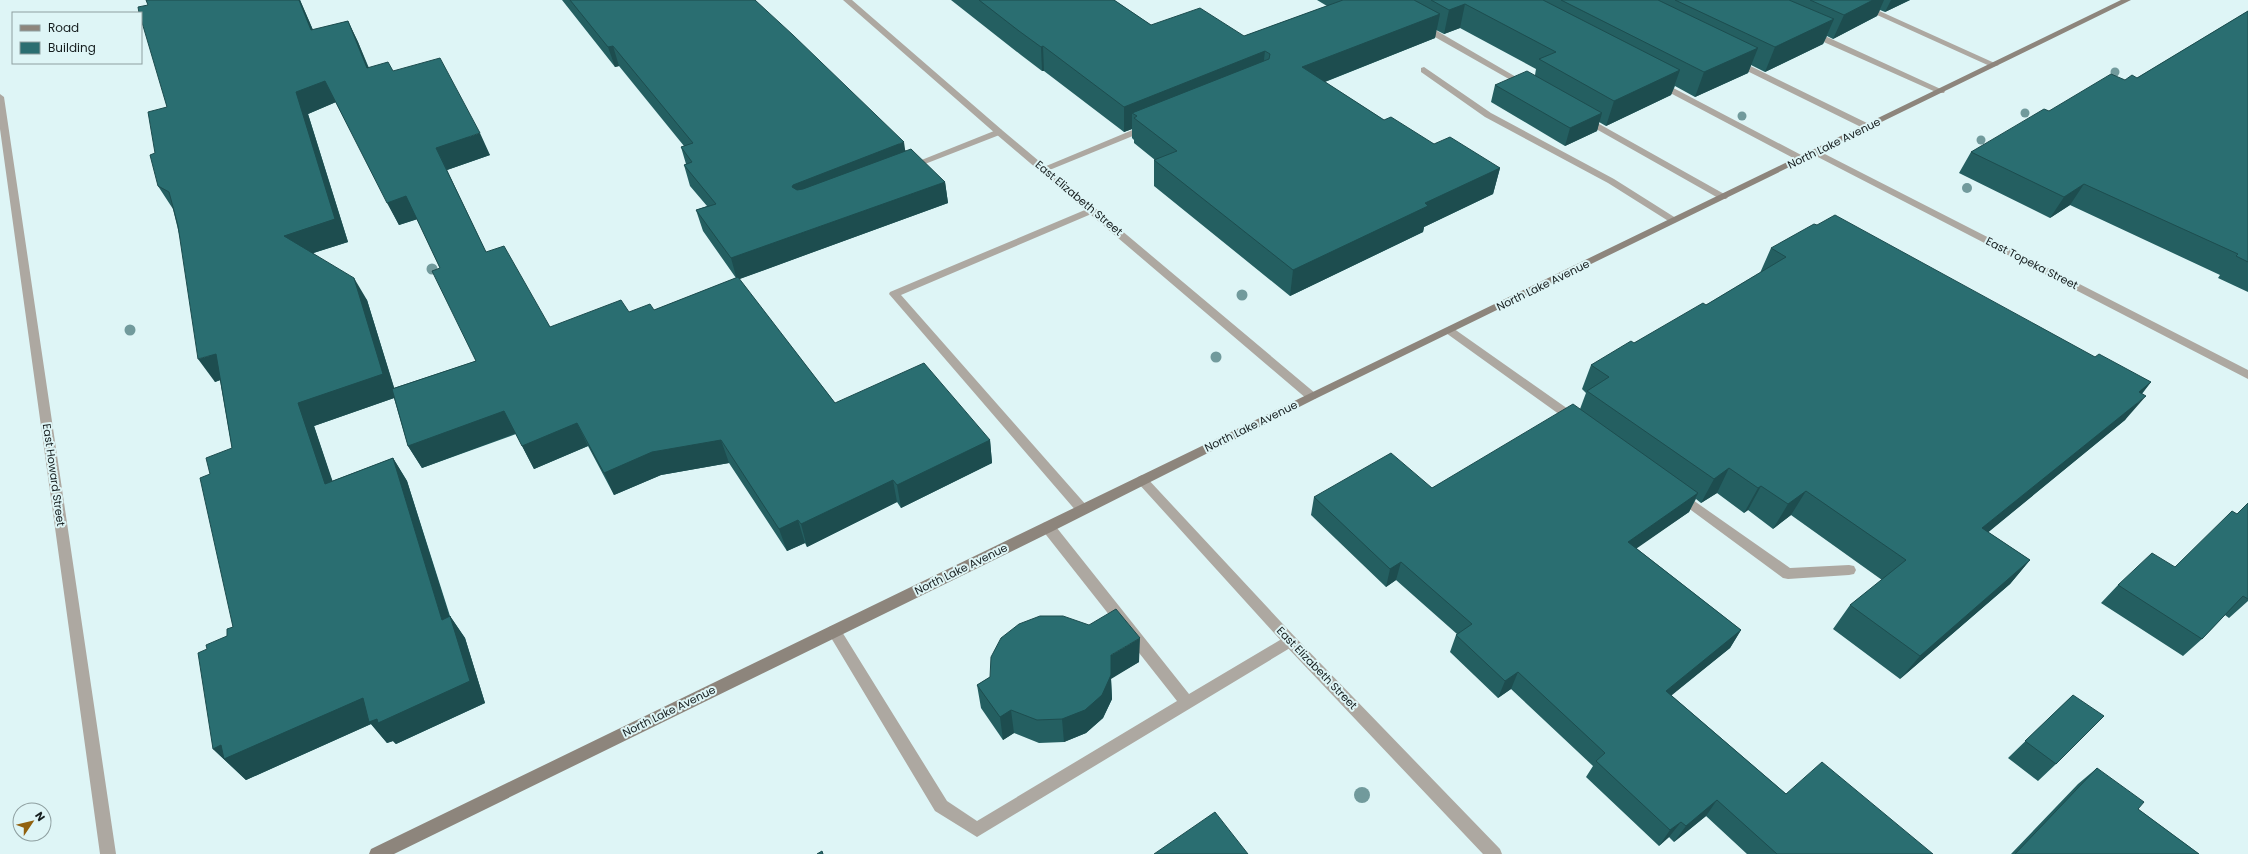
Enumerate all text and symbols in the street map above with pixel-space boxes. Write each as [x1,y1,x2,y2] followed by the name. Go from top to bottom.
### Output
[12,12,142,64] legend
[48,19,79,36] text: Road
[48,39,96,56] text: Building
[1785,113,1883,172] street label: North Lake Avenue
[1032,157,1126,239] street label: East Elizabeth Street
[1983,233,2081,293] street label: East Topeka Street
[1494,255,1592,314] street label: North Lake Avenue
[1202,396,1300,455] street label: North Lake Avenue
[39,423,69,527] street label: East Howard Street
[912,539,1010,598] street label: North Lake Avenue
[1273,623,1361,713] street label: East Elizabeth Street
[620,681,718,740] street label: North Lake Avenue
[12,802,52,842] north arrow
[31,808,49,824] text: N

